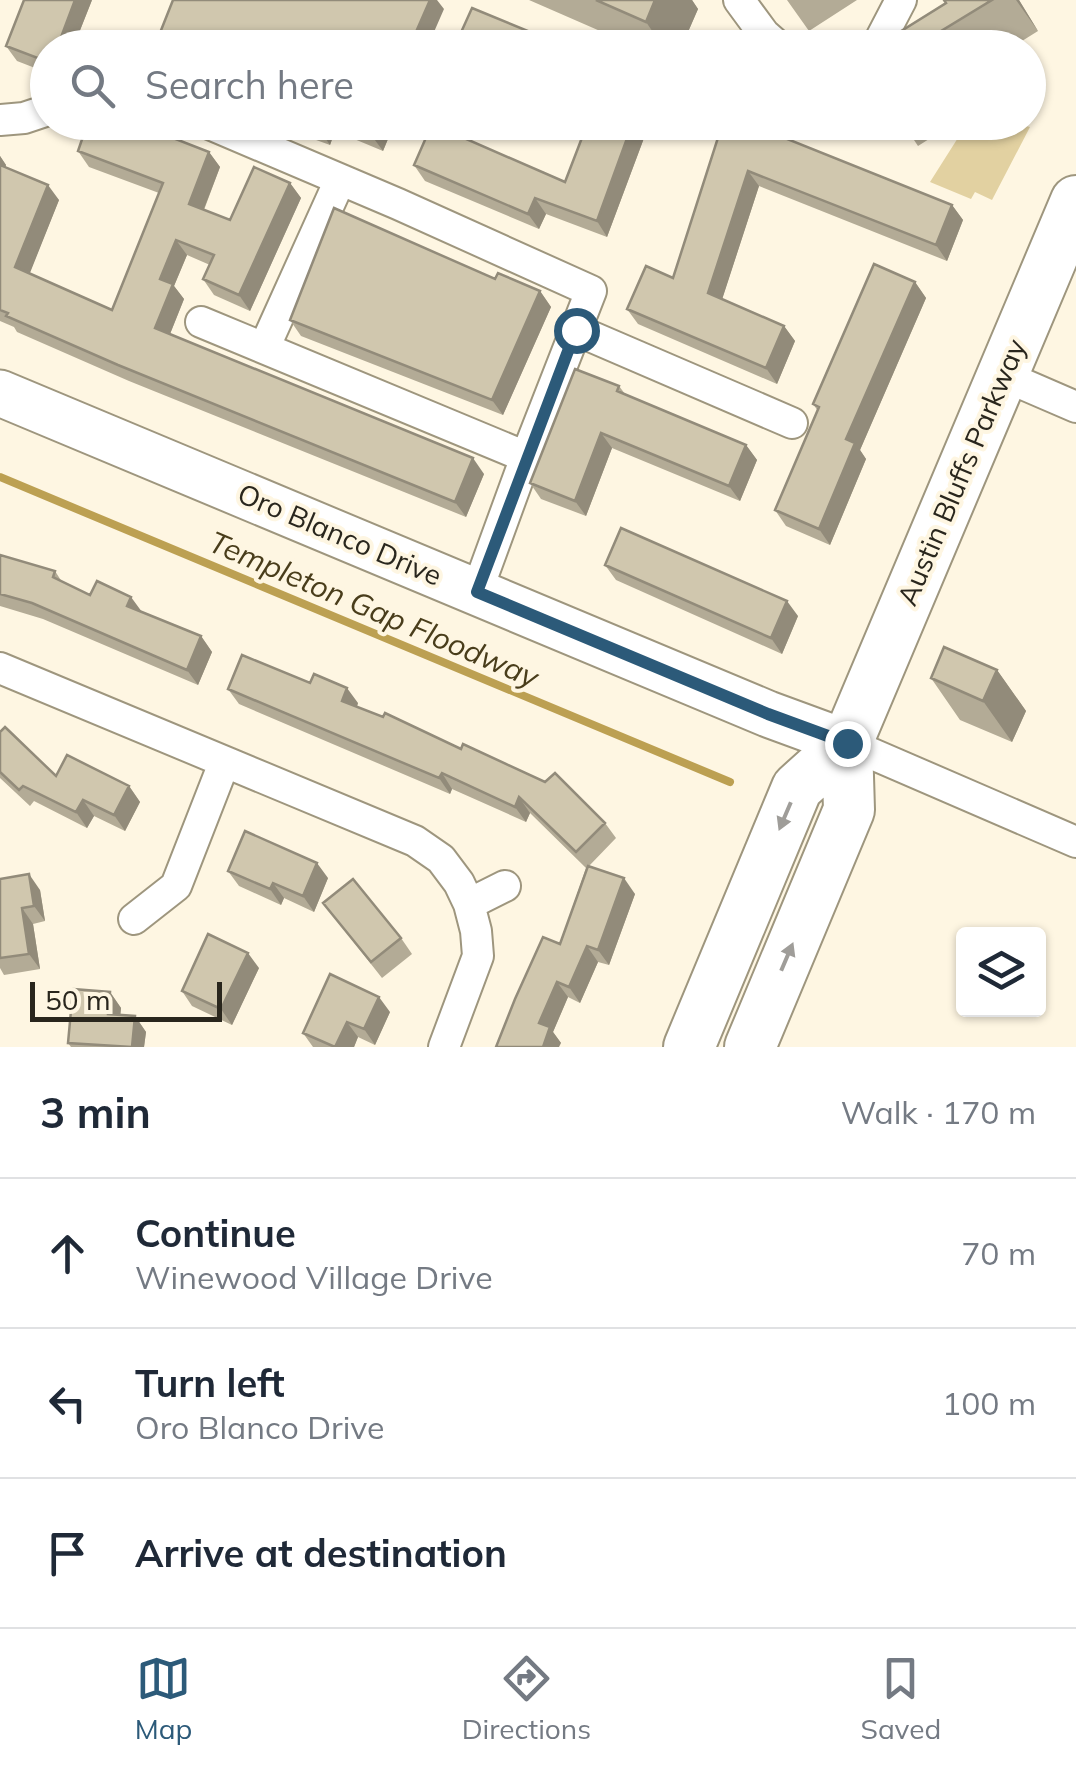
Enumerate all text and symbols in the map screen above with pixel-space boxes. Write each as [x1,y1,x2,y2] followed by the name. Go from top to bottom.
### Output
[30,30,1046,140] search box
[65,58,120,113] icon: search
[145,61,354,109] text: Search here
[554,308,600,354] route start
[889,333,1033,611] street label: Austin Bluffs Parkway
[233,475,447,593] street label: Oro Blanco Drive
[203,522,546,696] water label: Templeton Gap Floodway
[825,721,871,767] route end
[777,802,793,832] one-way arrow
[956,927,1046,1017] map controls
[956,927,1046,1017] button: layers
[780,942,796,972] one-way arrow
[30,977,222,1021] scale bar
[45,982,111,1017] text: 50 m
[40,1086,151,1139] text: 3 min
[841,1092,1036,1132] text: Walk · 170 m
[135,1209,296,1257] text: Continue
[40,1226,95,1281] icon: ahead
[961,1233,1036,1273] text: 70 m
[135,1257,493,1297] text: Winewood Village Drive
[135,1359,285,1407] text: Turn left
[40,1376,95,1431] icon: left
[942,1383,1036,1423] text: 100 m
[135,1407,385,1447] text: Oro Blanco Drive
[40,1526,95,1581] icon: arrive
[135,1529,507,1577] text: Arrive at destination
[135,1651,192,1746] tab: Map
[462,1651,591,1746] tab: Directions
[860,1651,941,1746] tab: Saved

